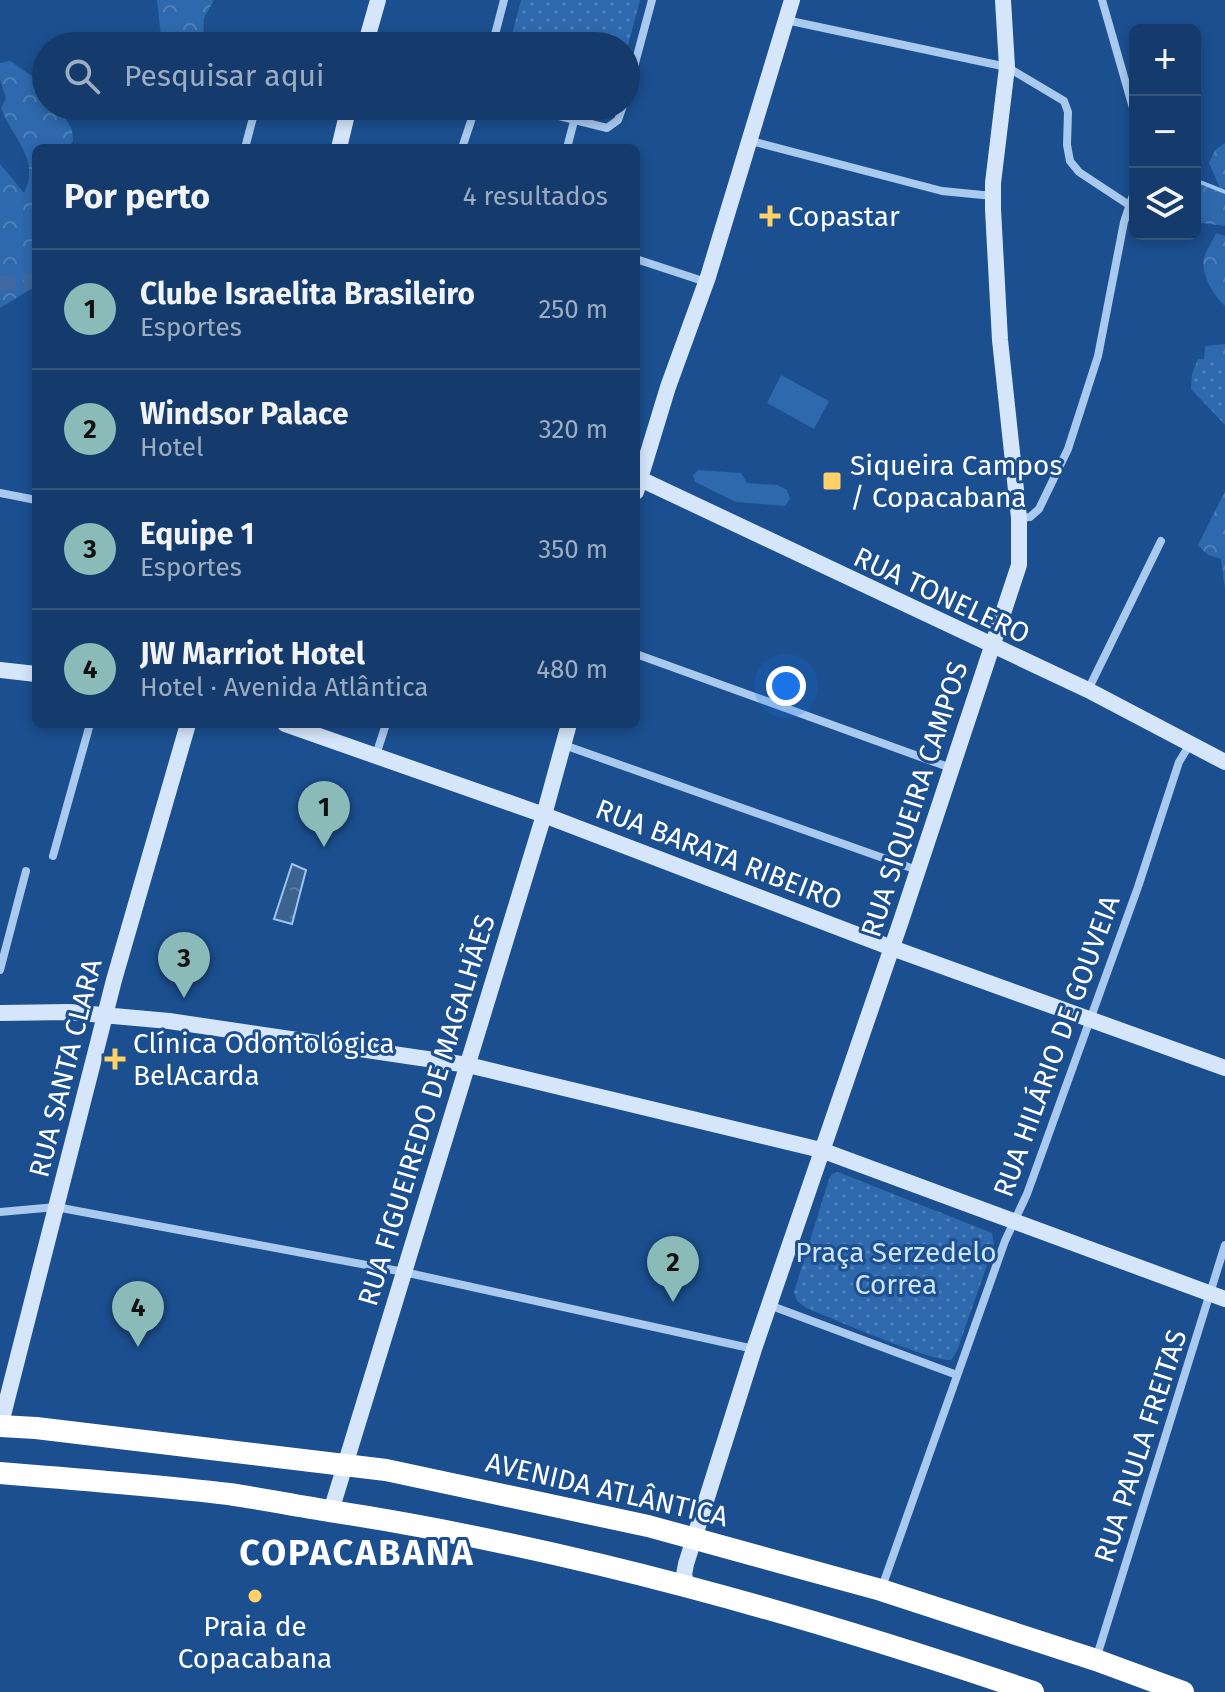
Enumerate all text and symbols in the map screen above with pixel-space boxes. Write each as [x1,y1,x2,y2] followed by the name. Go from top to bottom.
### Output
[1129,24,1201,240] map controls
[1129,24,1201,96] button: +
[32,32,640,120] search box
[60,54,104,98] icon: search
[124,58,325,94] text: Pesquisar aqui
[1129,96,1201,168] button: −
[1129,168,1201,240] button: layers
[64,176,210,217] text: Por perto
[463,181,608,212] text: 4 resultados
[788,200,900,233] place label: Copastar
[759,205,781,227] marker: Copastar
[140,276,475,312] text: Clube Israelita Brasileiro
[84,294,96,325] text: 1
[538,294,608,325] text: 250 m
[140,312,242,343] text: Esportes
[140,396,348,432] text: Windsor Palace
[83,414,97,445] text: 2
[539,414,608,445] text: 320 m
[140,432,204,463] text: Hotel
[850,449,1063,514] place label: Siqueira Campos / Copacabana
[821,470,843,492] marker: Siqueira Campos / Copacabana
[140,516,254,552] text: Equipe 1
[83,534,97,565] text: 3
[538,534,608,565] text: 350 m
[849,540,1035,651] street label: RUA TONELERO
[140,552,242,583] text: Esportes
[140,636,365,672] text: JW Marriot Hotel
[83,654,97,685] text: 4
[536,654,608,685] text: 480 m
[854,657,975,941] street label: RUA SIQUEIRA CAMPOS
[766,666,806,706] your location
[140,672,429,703] text: Hotel · Avenida Atlântica
[298,781,350,847] pin: 1
[591,792,847,917] street label: RUA BARATA RIBEIRO
[986,891,1126,1202] street label: RUA HILÁRIO DE GOUVEIA
[351,911,502,1310] street label: RUA FIGUEIREDO DE MAGALHÃES
[158,932,210,998] pin: 3
[22,955,109,1181] street label: RUA SANTA CLARA
[133,1027,395,1092] place label: Clínica Odontológica BelAcarda
[104,1048,126,1070] marker: Clínica Odontológica BelAcarda
[647,1236,699,1302] pin: 2
[795,1236,997,1301] park label: Praça Serzedelo Correa
[112,1281,164,1347] pin: 4
[1087,1325,1194,1567] street label: RUA PAULA FREITAS
[483,1446,731,1533] street label: AVENIDA ATLÂNTICA
[239,1531,475,1575] district label: COPACABANA
[246,1587,264,1605] marker: Praia de Copacabana
[178,1610,332,1675] place label: Praia de Copacabana

